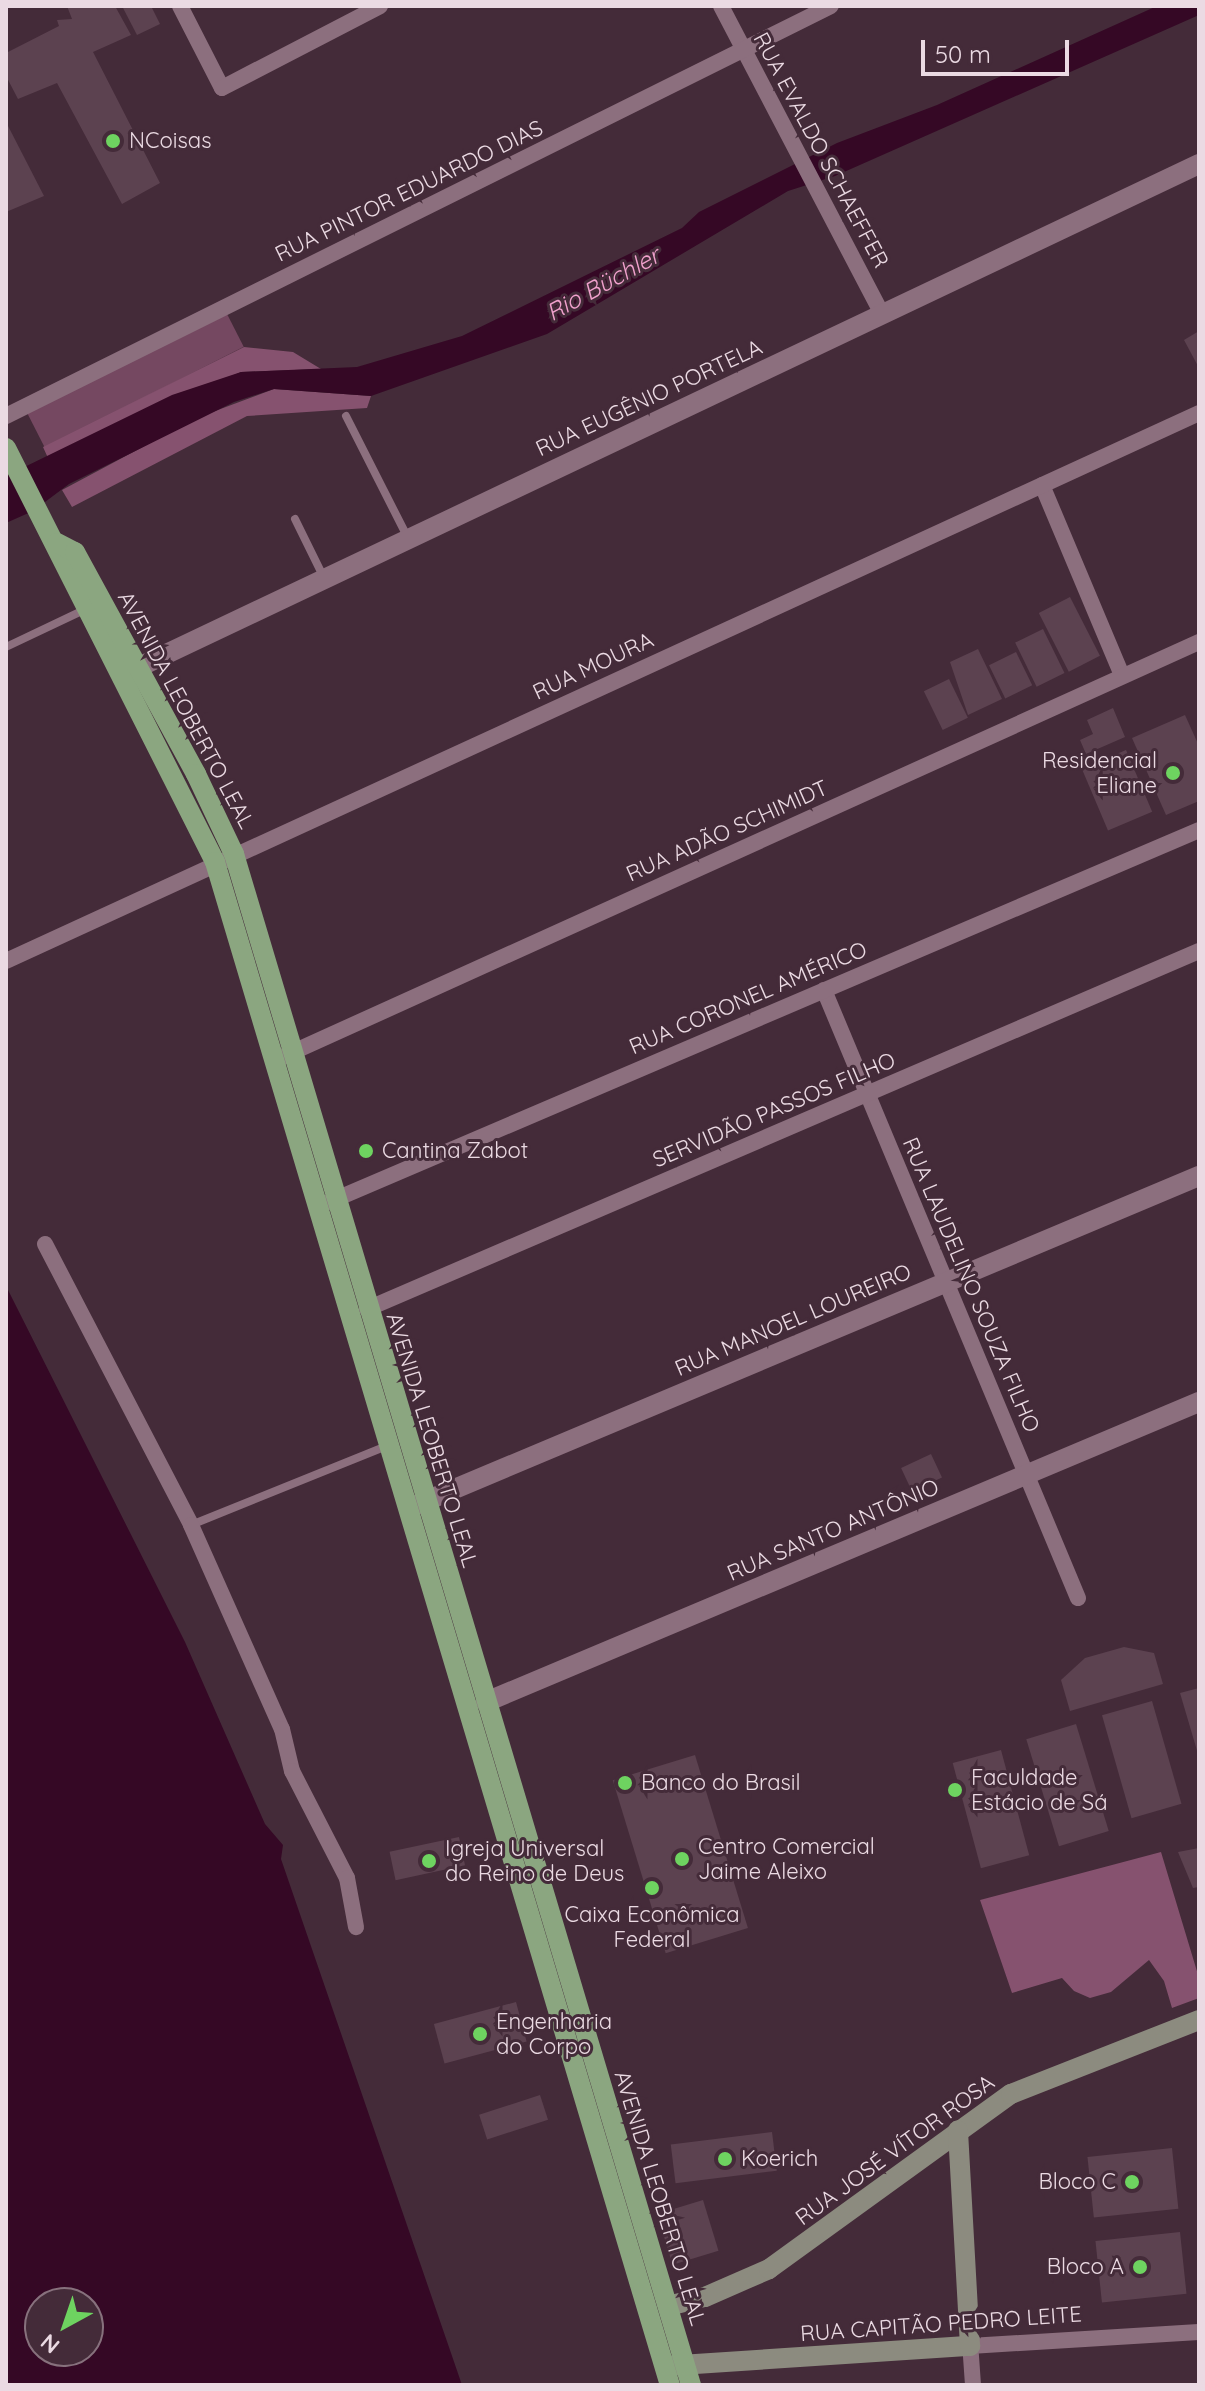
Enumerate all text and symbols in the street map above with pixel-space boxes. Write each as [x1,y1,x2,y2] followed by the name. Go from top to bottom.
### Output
[925,24,1073,74] scale bar
[748,28,894,272] street label: RUA EVALDO SCHAEFFER
[935,39,991,69] text: 50 m
[271,115,547,267] street label: RUA PINTOR EDUARDO DIAS
[129,128,212,154] place label: NCoisas
[104,132,122,150] marker: NCoisas
[541,241,665,327] water label: Rio Büchler
[532,334,766,462] street label: RUA EUGÊNIO PORTELA
[112,587,260,833] street label: AVENIDA LEOBERTO LEAL
[528,627,658,705] street label: RUA MOURA
[1042,747,1157,798] place label: Residencial Eliane
[1164,764,1182,782] marker: Residencial Eliane
[622,775,832,887] street label: RUA ADÃO SCHIMIDT
[625,936,871,1060] street label: RUA CORONEL AMÉRICO
[649,1047,899,1173] street label: SERVIDÃO PASSOS FILHO
[897,1134,1045,1436] street label: RUA LAUDELINO SOUZA FILHO
[382,1138,528,1164] place label: Cantina Zabot
[357,1142,375,1160] marker: Cantina Zabot
[671,1258,915,1382] street label: RUA MANOEL LOUREIRO
[381,1309,483,1571] street label: AVENIDA LEOBERTO LEAL
[723,1473,943,1587] street label: RUA SANTO ANTÔNIO
[971,1764,1107,1816] place label: Faculdade Estácio de Sá
[641,1770,801,1796] place label: Banco do Brasil
[616,1774,634,1792] marker: Banco do Brasil
[946,1781,964,1799] marker: Faculdade Estácio de Sá
[698,1833,875,1884] place label: Centro Comercial Jaime Aleixo
[445,1835,624,1886] place label: Igreja Universal do Reino de Deus
[673,1850,691,1868] marker: Centro Comercial Jaime Aleixo
[420,1852,438,1870] marker: Igreja Universal do Reino de Deus
[643,1879,661,1897] marker: Caixa Econômica Federal
[565,1901,739,1952] place label: Caixa Econômica Federal
[496,2008,612,2060] place label: Engenharia do Corpo
[471,2025,489,2043] marker: Engenharia do Corpo
[609,2067,711,2329] street label: AVENIDA LEOBERTO LEAL
[790,2069,1000,2231] street label: RUA JOSÉ VÍTOR ROSA
[741,2146,818,2172] place label: Koerich
[716,2150,734,2168] marker: Koerich
[1039,2169,1116,2195] place label: Bloco C
[1123,2173,1141,2191] marker: Bloco C
[1047,2254,1124,2280] place label: Bloco A
[1131,2258,1149,2276] marker: Bloco A
[24,2287,104,2367] north arrow
[799,2301,1083,2347] street label: RUA CAPITÃO PEDRO LEITE
[35,2328,65,2360] text: N

